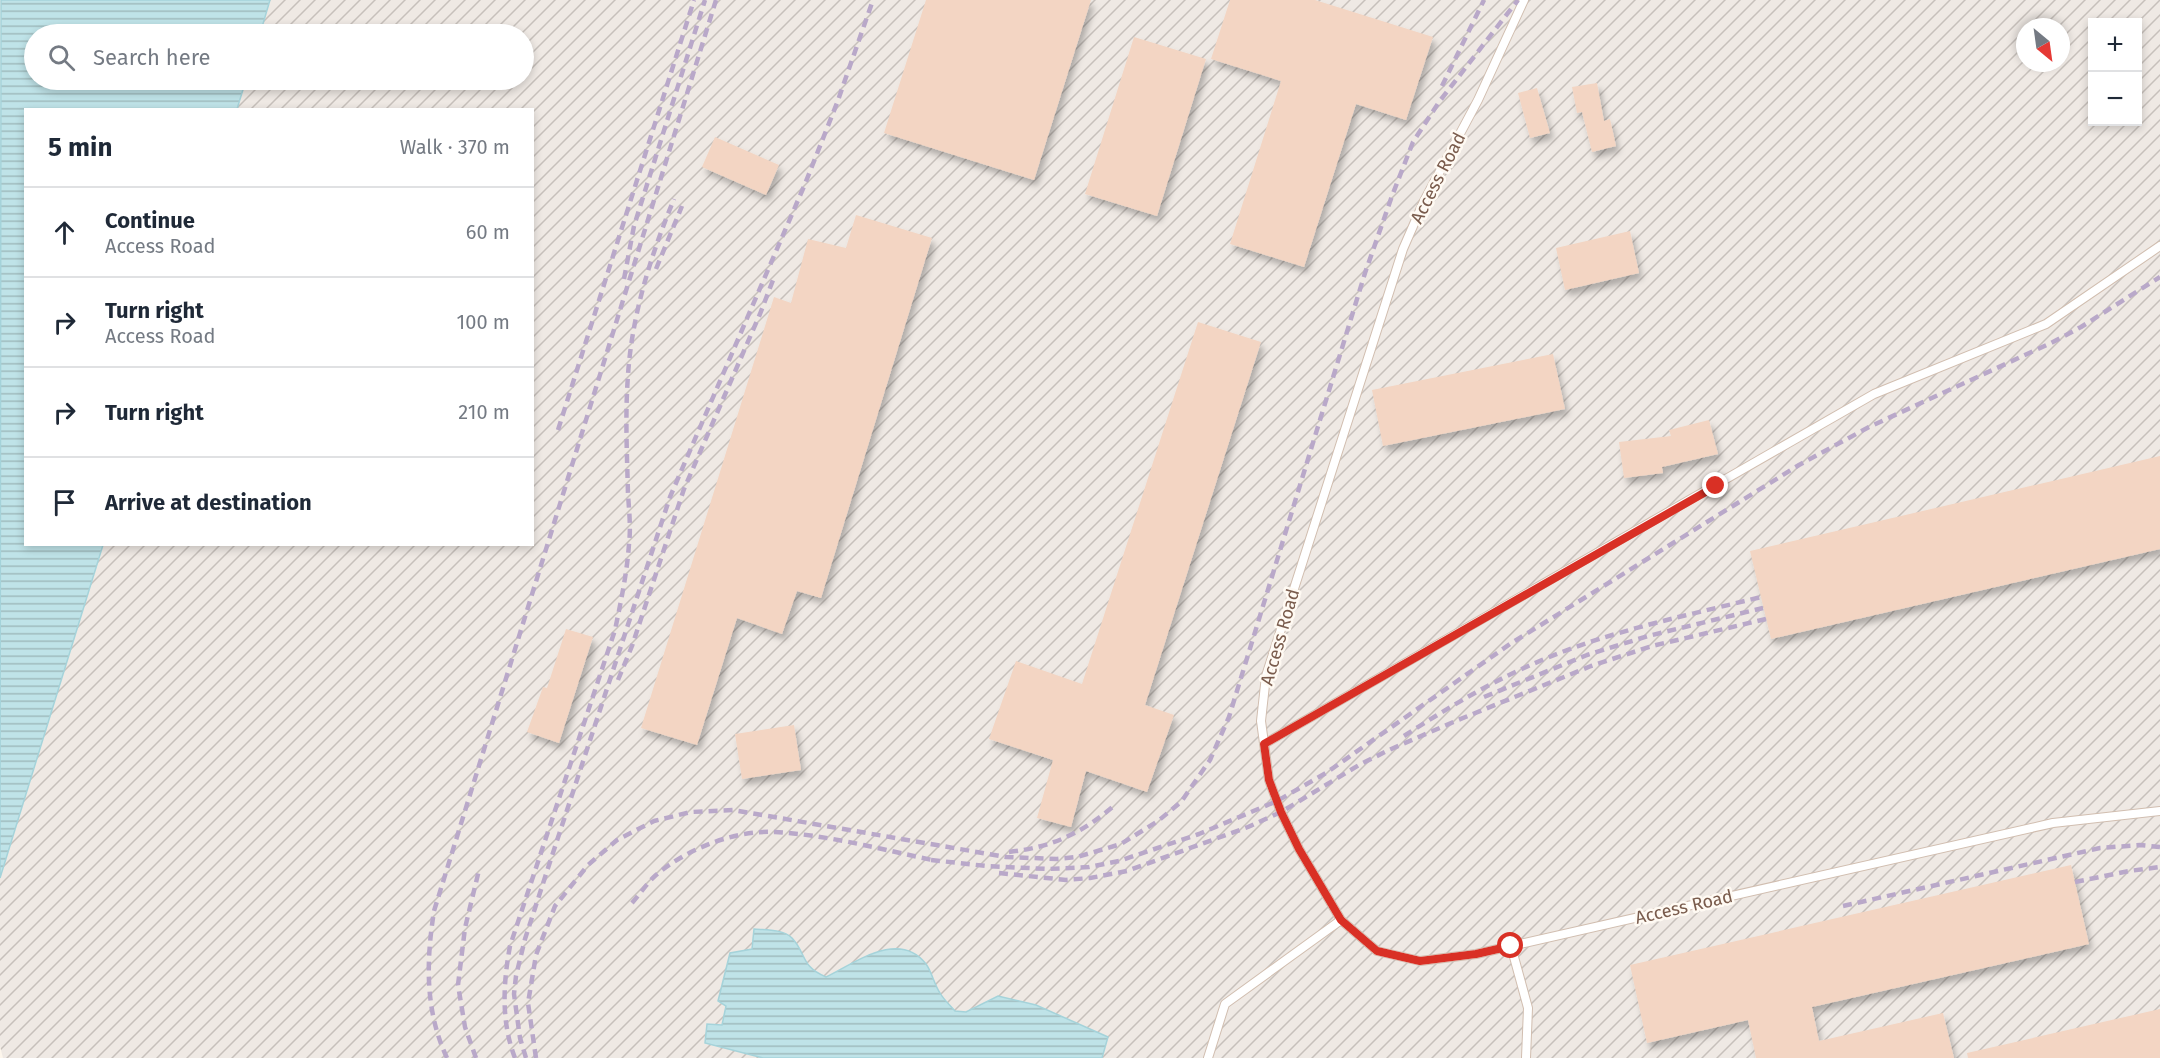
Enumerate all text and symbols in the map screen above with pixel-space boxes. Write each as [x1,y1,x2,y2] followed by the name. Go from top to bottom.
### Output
[2016,18,2070,72] north arrow
[2088,18,2142,126] map controls
[2088,18,2142,72] button: +
[24,24,534,90] search box
[45,41,78,74] icon: search
[93,44,211,71] text: Search here
[2088,72,2142,126] button: −
[1406,129,1470,227] street label: Access Road
[48,132,112,163] text: 5 min
[400,135,510,159] text: Walk · 370 m
[105,207,195,234] text: Continue
[48,216,81,249] icon: ahead
[466,220,510,244] text: 60 m
[105,234,216,258] text: Access Road
[105,297,204,324] text: Turn right
[48,306,81,339] icon: right
[457,310,510,334] text: 100 m
[105,324,216,348] text: Access Road
[48,396,81,429] icon: right
[105,399,204,426] text: Turn right
[458,400,510,424] text: 210 m
[1702,472,1728,498] route end
[48,486,81,519] icon: arrive
[105,489,312,516] text: Arrive at destination
[1256,586,1304,688] street label: Access Road
[1633,885,1735,929] street label: Access Road
[1497,932,1523,958] route start

